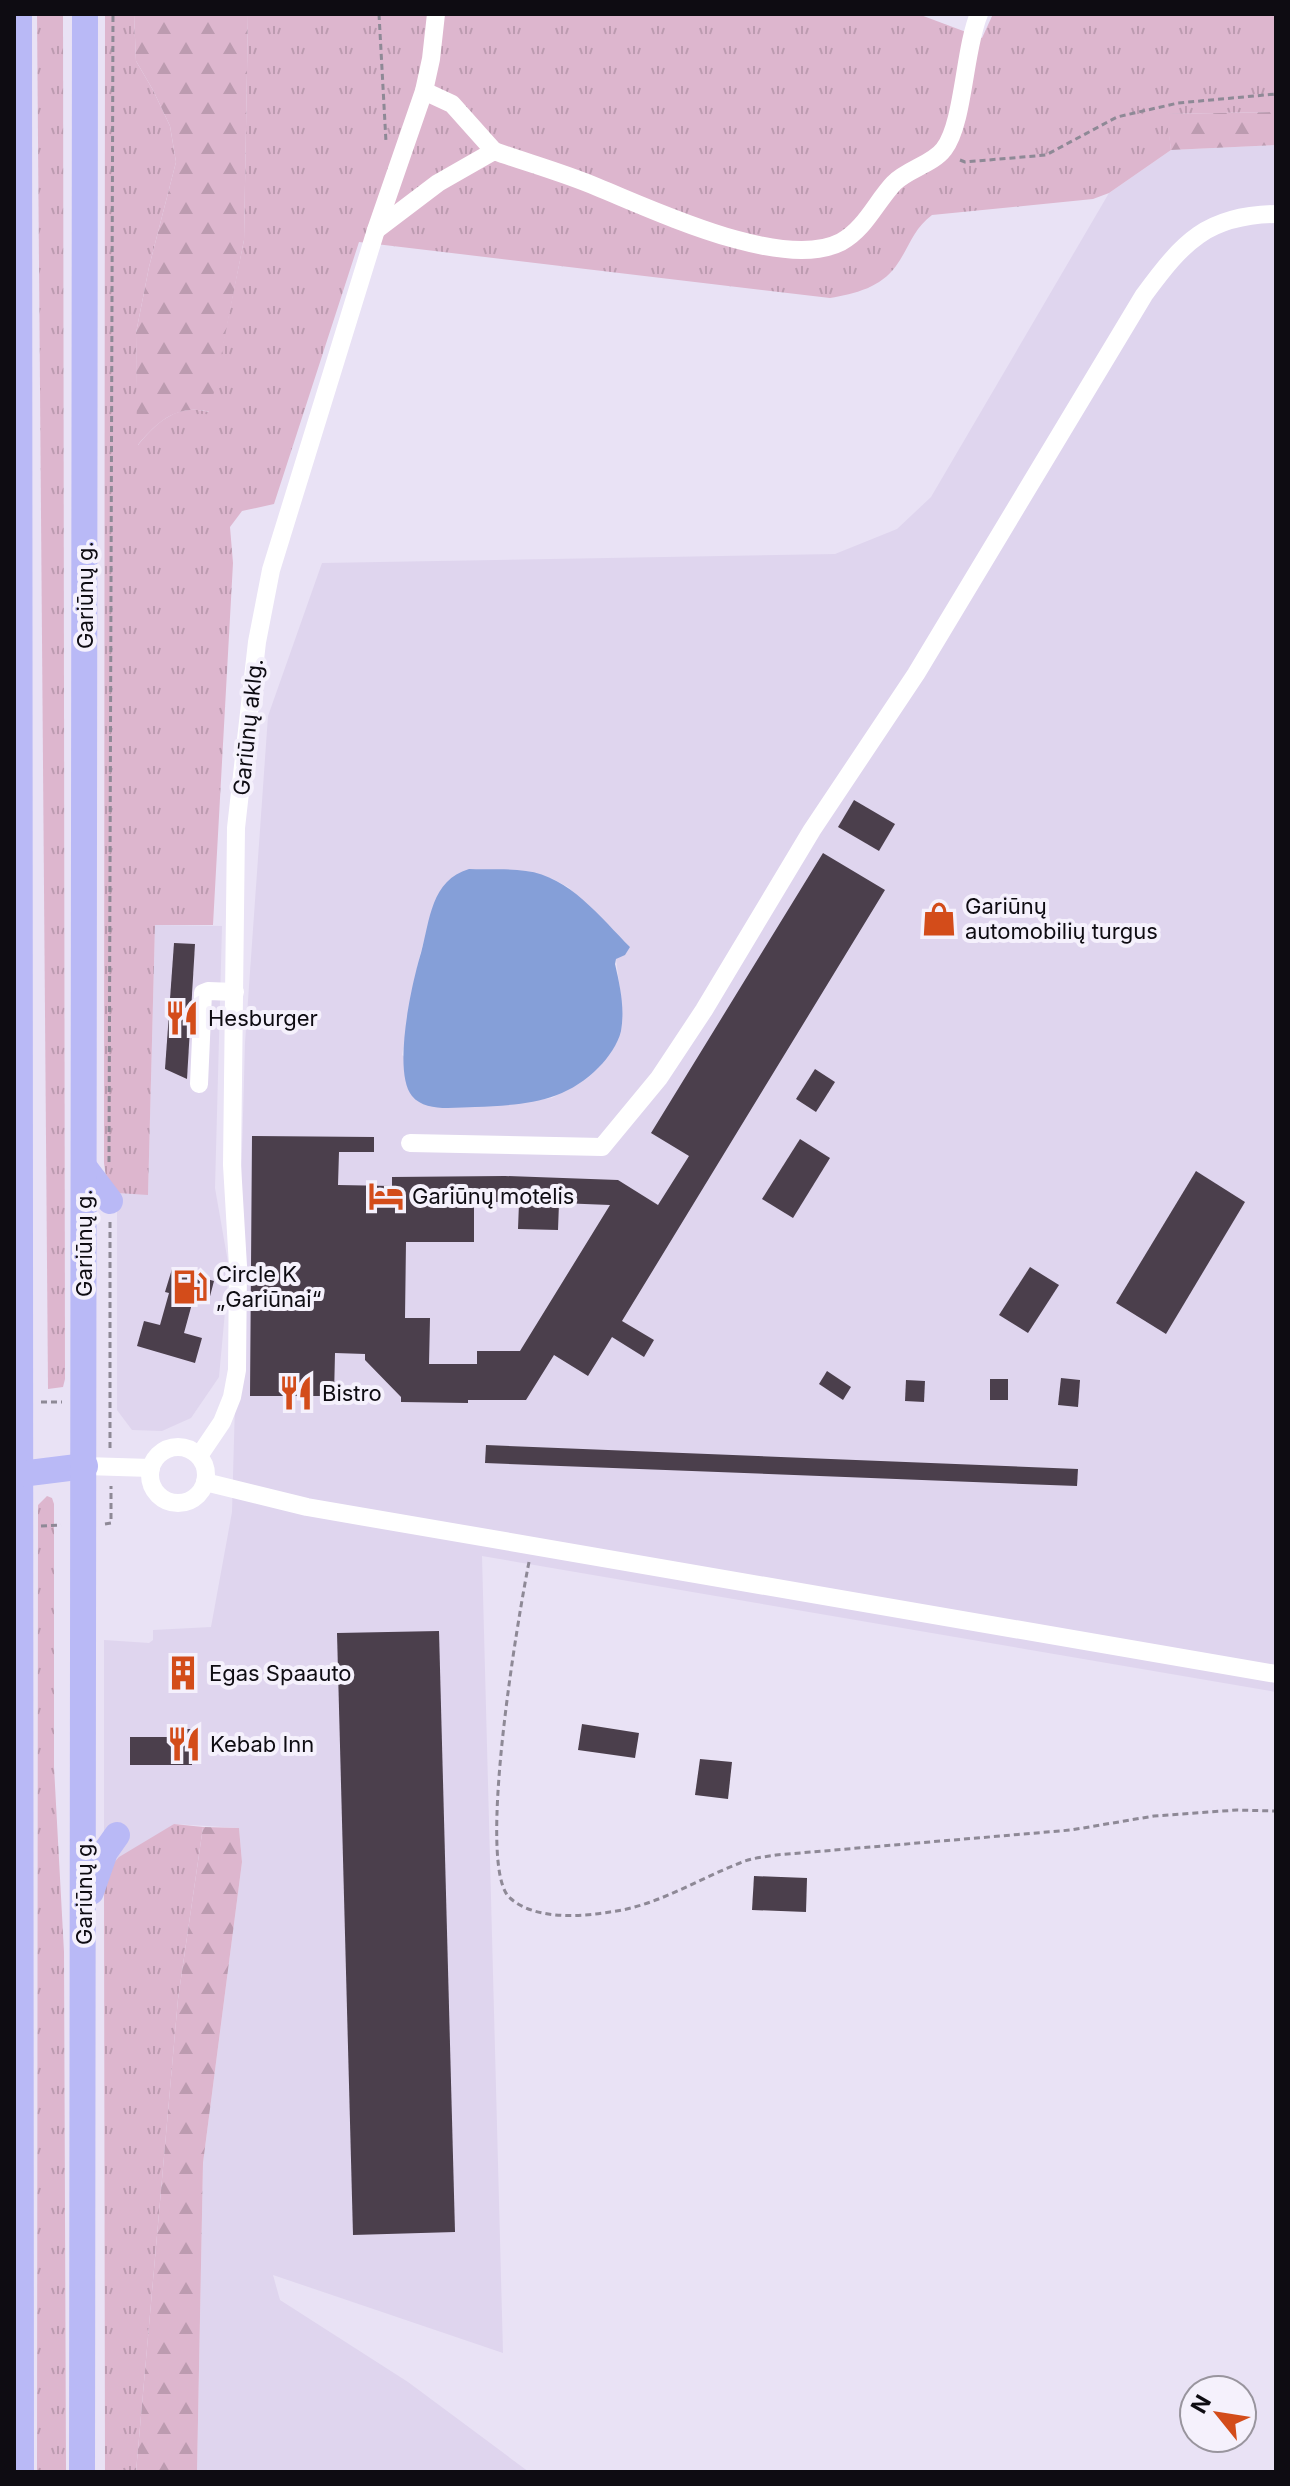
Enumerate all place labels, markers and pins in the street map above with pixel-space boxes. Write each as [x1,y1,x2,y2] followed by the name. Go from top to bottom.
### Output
[965,893,1158,944] place label: Gariūnų automobilių turgus
[920,900,958,938] shop icon: Gariūnų automobilių turgus
[163,999,201,1037] restaurant icon: Hesburger
[208,1005,318,1031] place label: Hesburger
[367,1177,405,1215] hotel icon: Gariūnų motelis
[412,1183,574,1209] place label: Gariūnų motelis
[216,1261,321,1312] place label: Circle K „Gariūnai“
[171,1268,209,1306] fuel station icon: Circle K „Gariūnai“
[277,1374,315,1412] restaurant icon: Bistro
[322,1380,382,1406] place label: Bistro
[164,1654,202,1692] building icon: Egas Spaauto
[209,1660,352,1686] place label: Egas Spaauto
[165,1725,203,1763] restaurant icon: Kebab Inn
[210,1731,314,1757] place label: Kebab Inn

